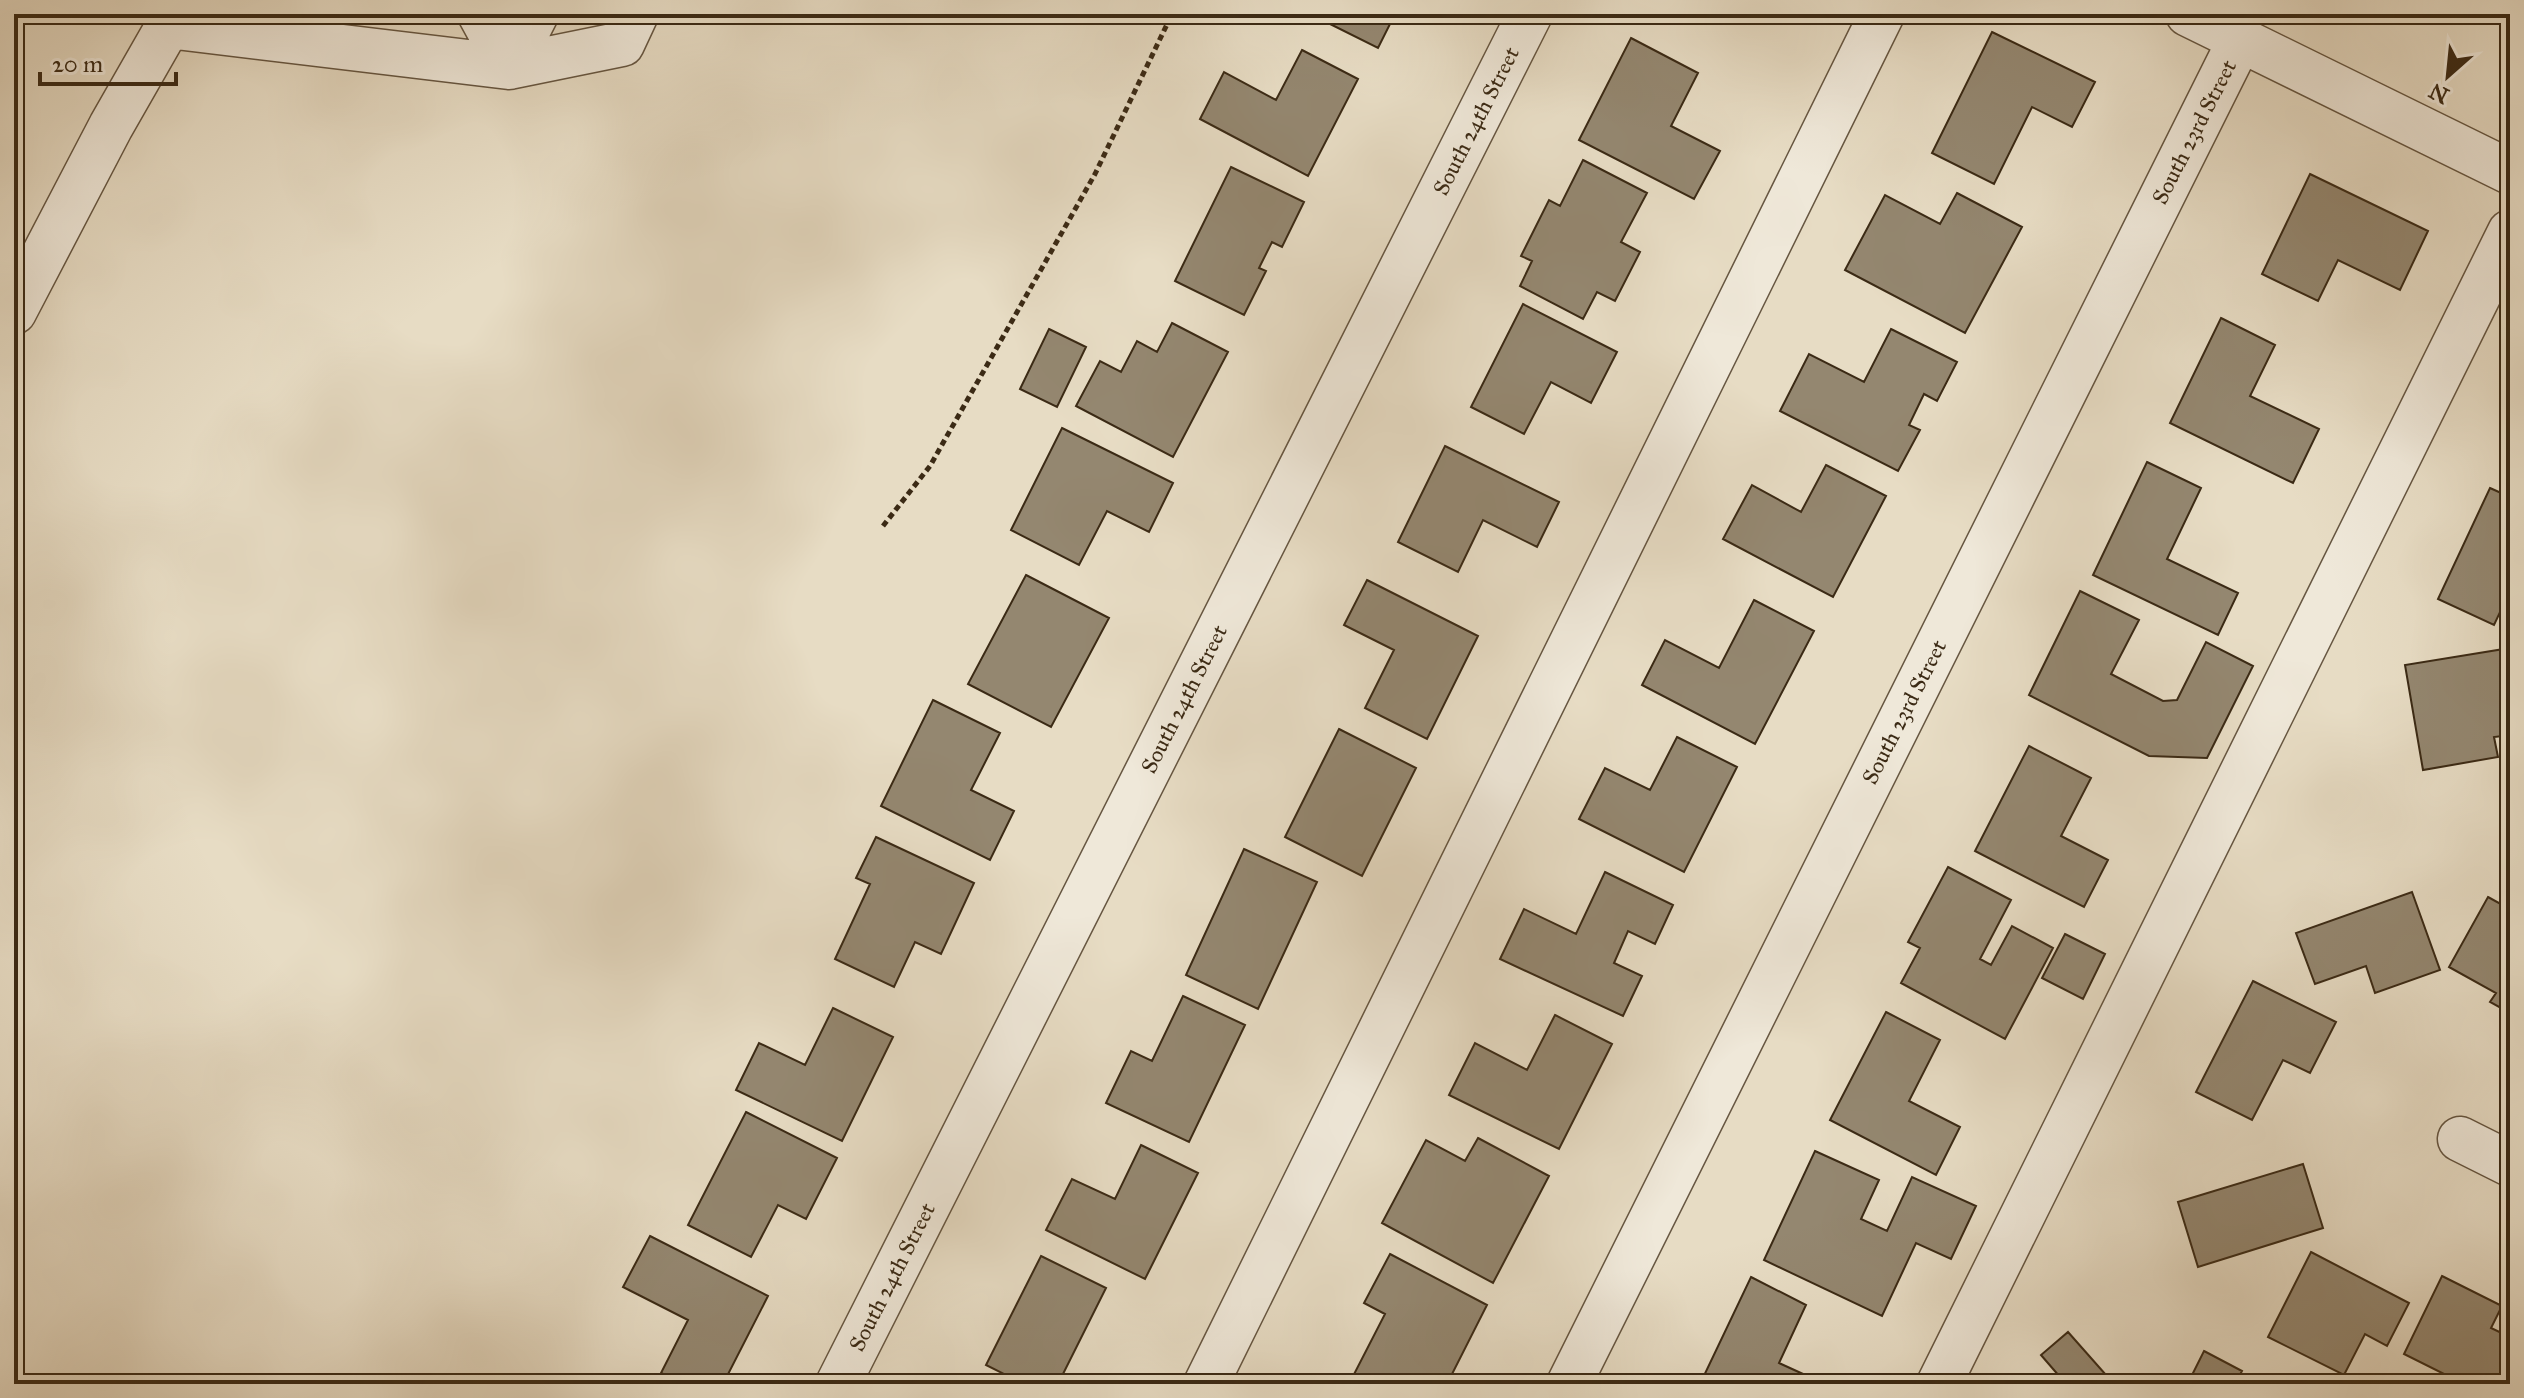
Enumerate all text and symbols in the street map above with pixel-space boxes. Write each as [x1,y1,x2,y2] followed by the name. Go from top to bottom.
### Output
[40,36,176,86] scale bar
[2408,36,2488,116] north arrow
[1427,42,1525,200] street label: South 24th Street
[52,49,103,79] text: 20 m
[2146,55,2242,209] street label: South 23rd Street
[2424,77,2454,110] text: N
[1135,620,1233,778] street label: South 24th Street
[1856,635,1952,789] street label: South 23rd Street
[843,1198,941,1356] street label: South 24th Street

